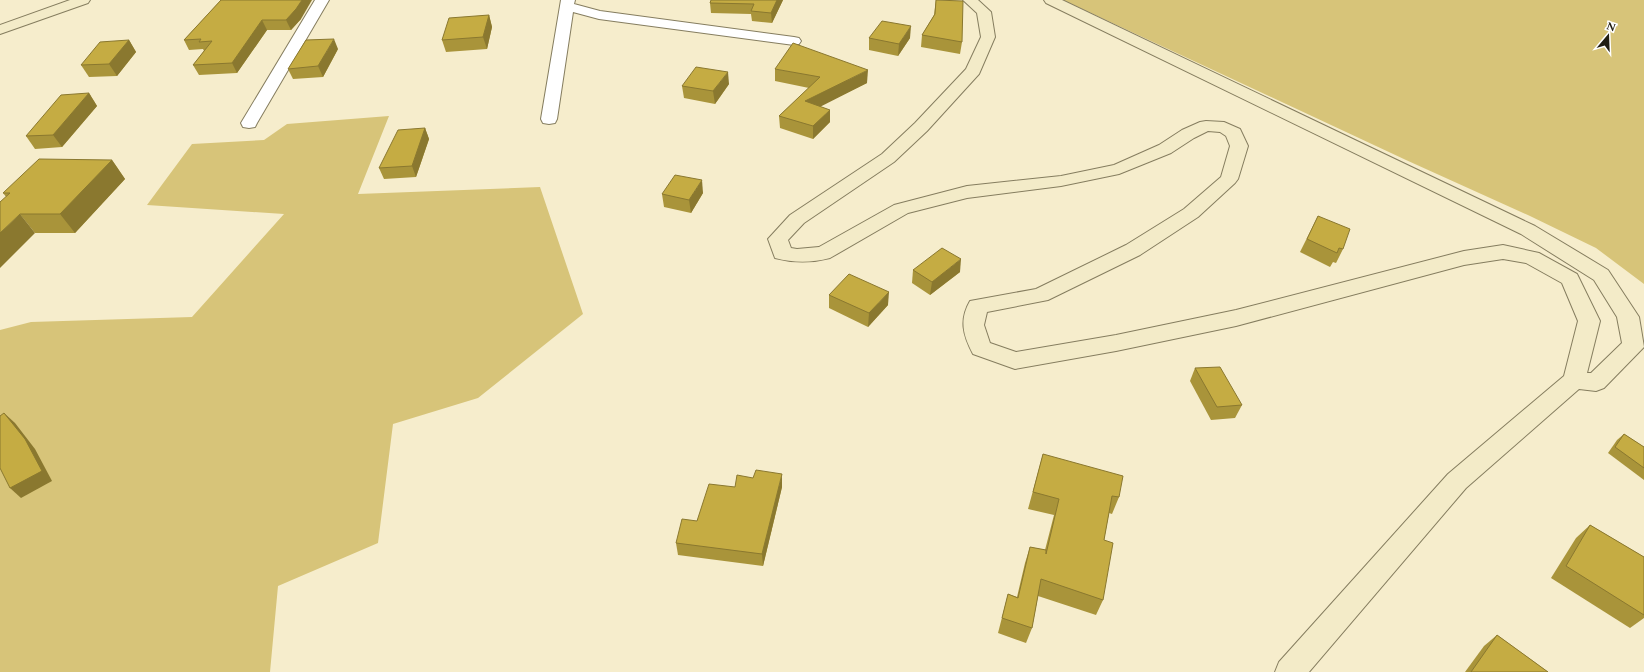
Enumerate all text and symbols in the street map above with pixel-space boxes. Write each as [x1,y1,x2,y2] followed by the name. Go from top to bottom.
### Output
[1588,16,1628,56] north arrow
[1604,18,1618,37] text: N

